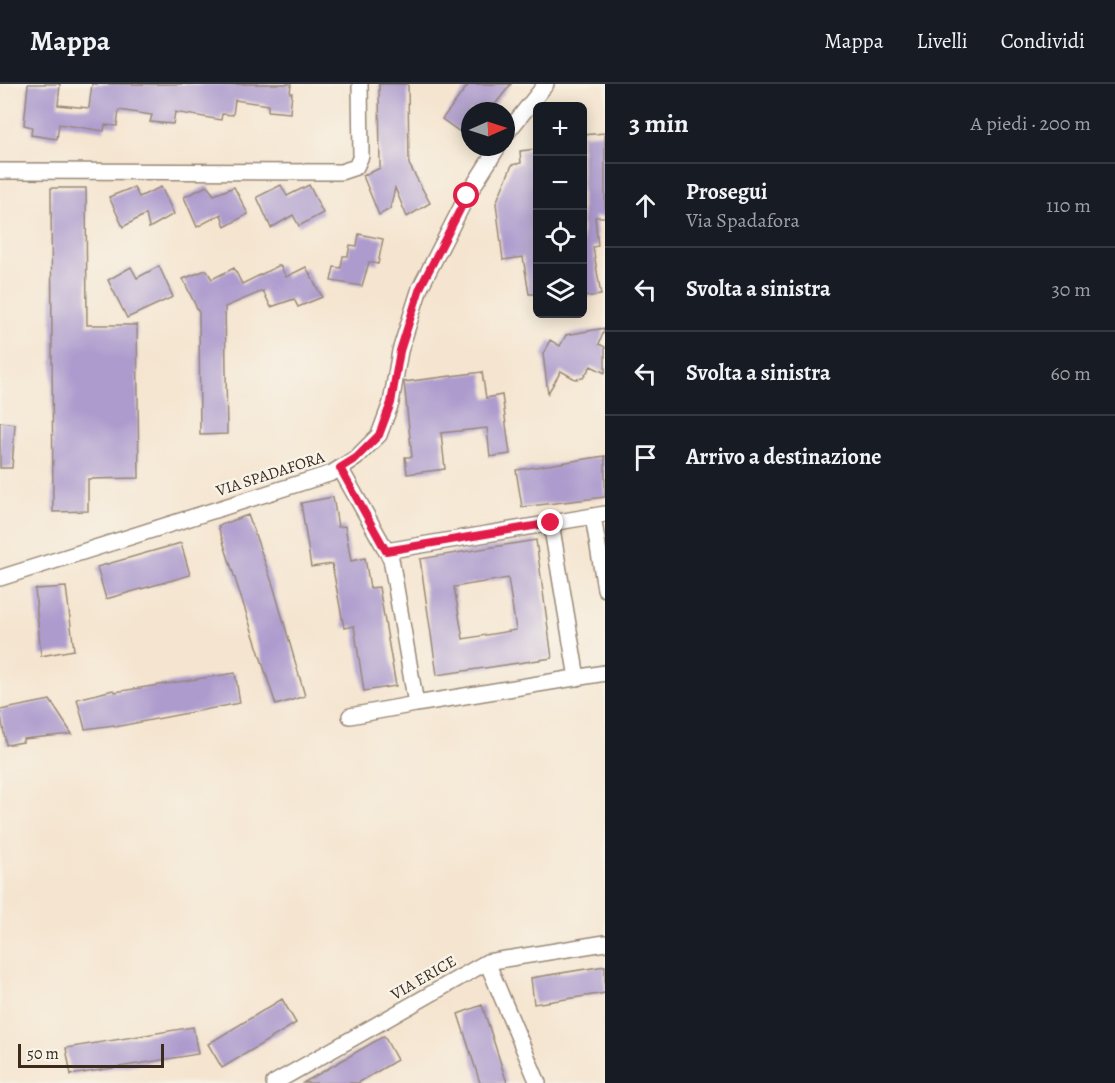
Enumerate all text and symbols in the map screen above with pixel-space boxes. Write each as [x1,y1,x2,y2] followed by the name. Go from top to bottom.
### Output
[30,22,110,60] text: Mappa
[824,27,883,55] text: Mappa
[916,27,968,55] text: Livelli
[1001,27,1085,55] text: Condividi
[461,102,515,156] north arrow
[533,102,587,318] map controls
[533,102,587,156] button: +
[629,106,689,141] text: 3 min
[971,110,1091,137] text: A piedi · 200 m
[533,156,587,210] button: −
[686,177,767,207] text: Prosegui
[453,182,479,208] route start
[629,189,662,222] icon: ahead
[1046,192,1091,219] text: 110 m
[686,207,800,234] text: Via Spadafora
[533,210,587,264] button: locate
[533,264,587,318] button: layers
[629,273,662,306] icon: left
[686,274,831,304] text: Svolta a sinistra
[1051,276,1091,303] text: 30 m
[629,357,662,390] icon: left
[686,358,831,388] text: Svolta a sinistra
[1051,360,1091,387] text: 60 m
[629,441,662,474] icon: arrive
[686,442,881,472] text: Arrivo a destinazione
[212,446,328,502] street label: VIA SPADAFORA
[537,509,563,535] route end
[386,950,460,1006] street label: VIA ERICE
[18,1041,164,1068] scale bar
[27,1043,59,1065] text: 50 m

